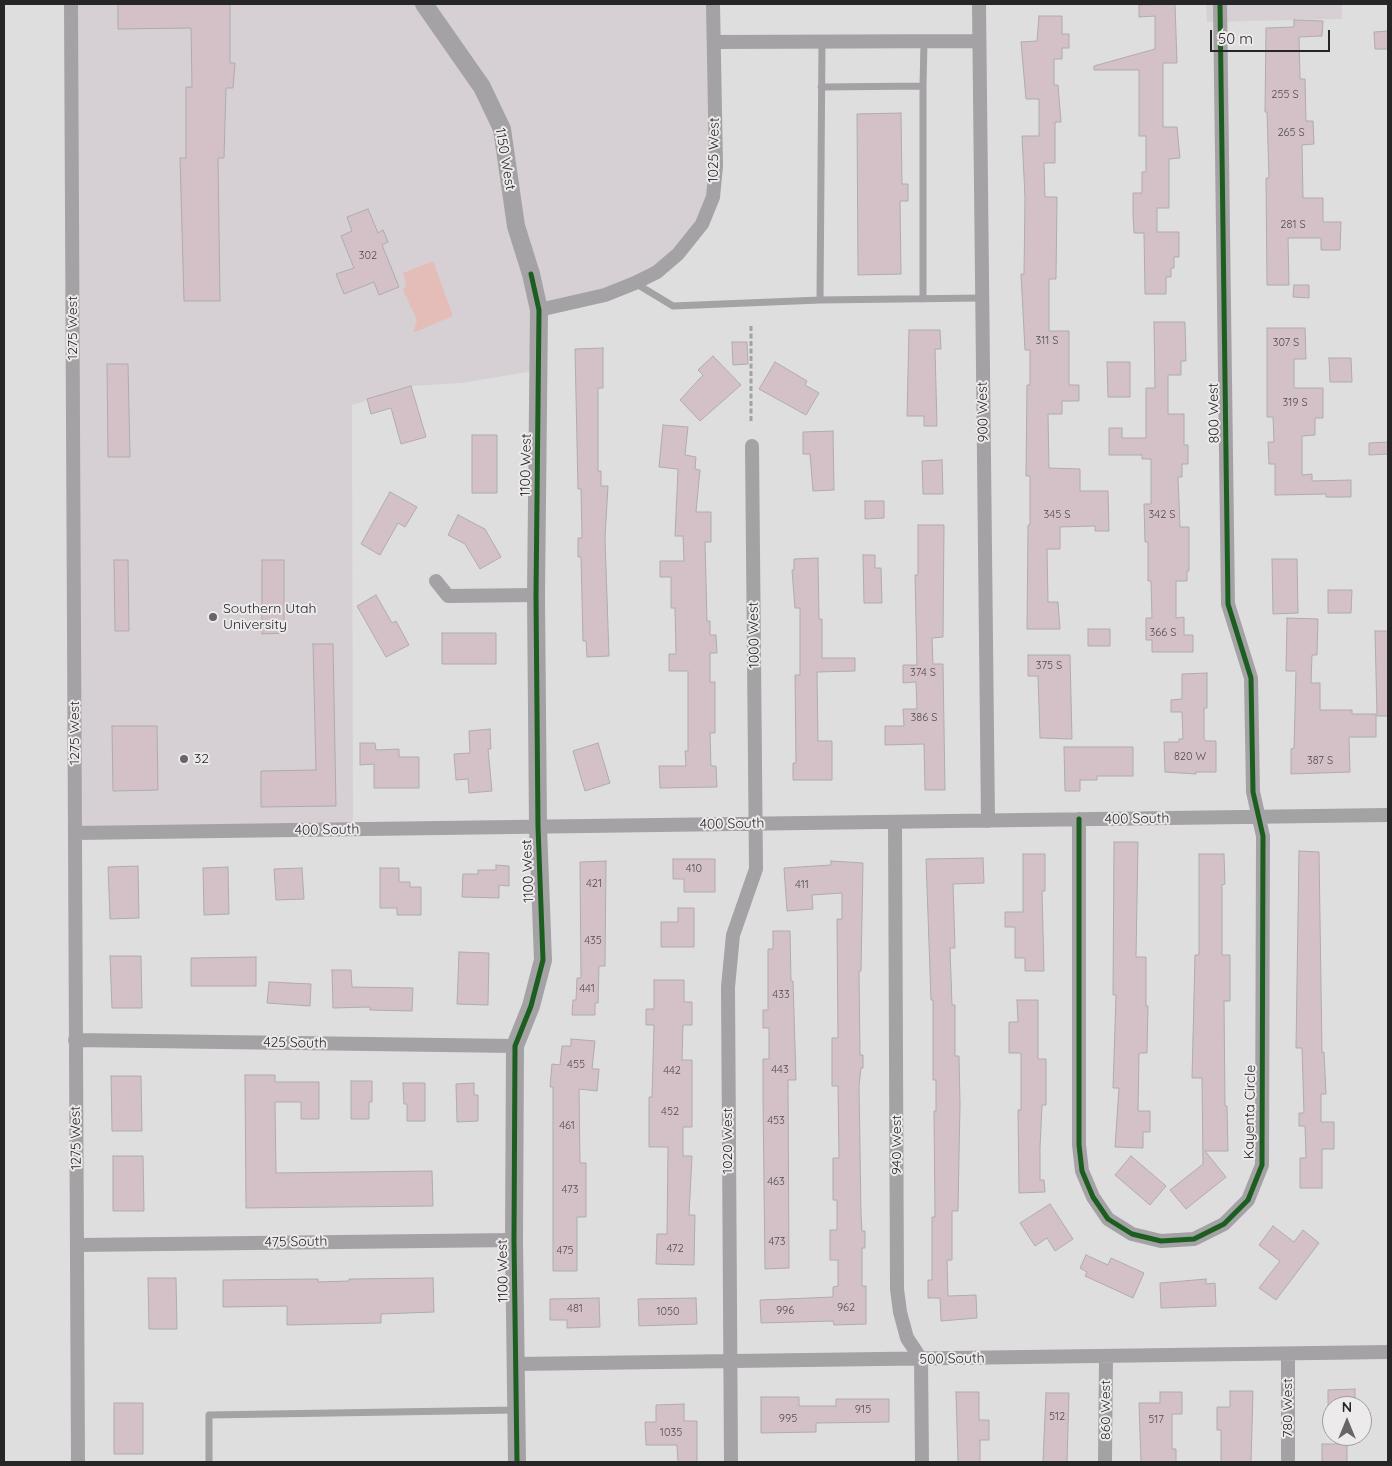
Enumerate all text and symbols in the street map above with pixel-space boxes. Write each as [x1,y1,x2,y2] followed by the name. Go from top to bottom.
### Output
[1212,20,1332,52] scale bar
[1218,29,1253,48] text: 50 m
[1271,88,1299,102] house number: 255 S
[705,117,723,183] street label: 1025 West
[1277,126,1305,140] house number: 265 S
[491,127,519,191] street label: 1150 West
[1280,218,1306,232] house number: 281 S
[359,249,377,263] house number: 302
[65,296,81,360] street label: 1275 West
[1035,334,1059,348] house number: 311 S
[1273,336,1299,350] house number: 307 S
[974,381,992,443] street label: 900 West
[1205,383,1223,443] street label: 800 West
[1282,396,1308,410] house number: 319 S
[517,433,535,497] street label: 1100 West
[1044,508,1070,522] house number: 345 S
[1149,508,1175,522] house number: 342 S
[223,601,316,634] place label: Southern Utah University
[745,602,763,668] street label: 1000 West
[207,611,219,623] marker: Southern Utah University
[1150,626,1176,640] house number: 366 S
[1036,659,1062,673] house number: 375 S
[910,666,936,680] house number: 374 S
[67,701,83,765] street label: 1275 West
[911,711,937,725] house number: 386 S
[1174,750,1206,764] house number: 820 W
[194,751,209,767] place label: 32
[178,753,190,765] marker: 32
[1307,754,1333,768] house number: 387 S
[1104,810,1170,828] street label: 400 South
[699,815,765,833] street label: 400 South
[294,821,360,839] street label: 400 South
[518,839,538,903] street label: 1100 West
[686,862,702,876] house number: 410
[586,877,602,891] house number: 421
[795,878,809,892] house number: 411
[584,934,602,948] house number: 435
[579,982,595,996] house number: 441
[772,988,790,1002] house number: 433
[263,1034,327,1052] street label: 425 South
[567,1058,585,1072] house number: 455
[771,1063,789,1077] house number: 443
[663,1064,681,1078] house number: 442
[1241,1065,1259,1159] street label: Kayenta Circle
[661,1105,679,1119] house number: 452
[67,1106,85,1170] street label: 1275 West
[720,1108,736,1174] street label: 1020 West
[767,1114,785,1128] house number: 453
[889,1115,905,1175] street label: 940 West
[559,1119,575,1133] house number: 461
[767,1175,785,1189] house number: 463
[562,1183,578,1197] house number: 473
[265,1233,327,1251] street label: 475 South
[769,1235,785,1249] house number: 473
[494,1239,512,1303] street label: 1100 West
[666,1242,684,1256] house number: 472
[556,1244,574,1258] house number: 475
[837,1301,855,1315] house number: 962
[567,1302,583,1316] house number: 481
[776,1304,794,1318] house number: 996
[656,1305,680,1319] house number: 1050
[919,1350,985,1368] street label: 500 South
[1280,1378,1296,1438] street label: 780 West
[1098,1380,1114,1440] street label: 860 West
[1322,1396,1372,1446] north arrow
[1342,1398,1352,1416] text: N
[855,1403,871,1417] house number: 915
[1049,1410,1065,1424] house number: 512
[779,1412,797,1426] house number: 995
[1148,1413,1164,1427] house number: 517
[660,1426,682,1440] house number: 1035

